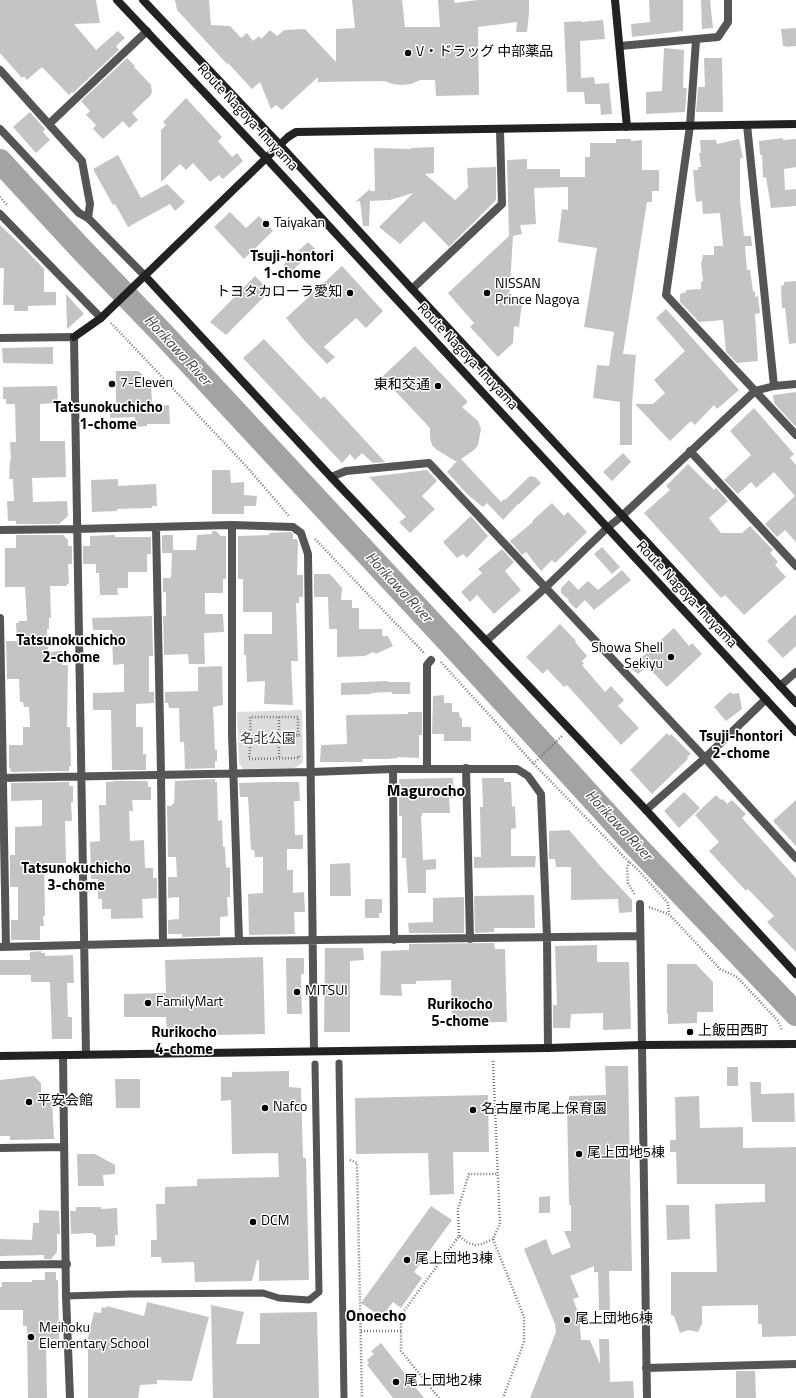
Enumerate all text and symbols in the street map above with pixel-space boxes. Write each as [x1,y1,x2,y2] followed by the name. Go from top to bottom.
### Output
[416,45,553,61] place label: V・ドラッグ 中部薬品
[403,48,413,58] marker: V・ドラッグ 中部薬品
[193,61,301,175] street label: Route Nagoya-Inuyama
[274,216,325,232] place label: Taiyakan
[261,219,271,229] marker: Taiyakan
[250,248,334,283] district label: Tsuji-hontori 1-chome
[495,277,579,310] place label: NISSAN Prince Nagoya
[216,285,342,301] place label: トヨタカローラ愛知
[345,288,355,298] marker: トヨタカローラ愛知
[482,288,492,298] marker: NISSAN Prince Nagoya
[413,300,521,414] street label: Route Nagoya-Inuyama
[140,312,214,390] water label: Horikawa River
[120,376,173,392] place label: 7-Eleven
[374,378,430,394] place label: 東和交通
[107,379,117,389] marker: 7-Eleven
[433,381,443,391] marker: 東和交通
[53,399,163,434] district label: Tatsunokuchicho 1-chome
[632,538,740,652] street label: Route Nagoya-Inuyama
[361,549,435,627] water label: Horikawa River
[16,632,126,667] district label: Tatsunokuchicho 2-chome
[591,641,663,674] place label: Showa Shell Sekiyu
[666,652,676,662] marker: Showa Shell Sekiyu
[699,728,783,763] district label: Tsuji-hontori 2-chome
[240,732,296,748] park label: 名北公園
[387,782,465,802] district label: Magurocho
[581,787,655,865] water label: Horikawa River
[21,860,131,895] district label: Tatsunokuchicho 3-chome
[305,984,348,1000] place label: MITSUI
[292,987,302,997] marker: MITSUI
[156,995,223,1011] place label: FamilyMart
[427,996,493,1031] district label: Rurikocho 5-chome
[143,998,153,1008] marker: FamilyMart
[151,1024,217,1059] district label: Rurikocho 4-chome
[698,1024,768,1040] place label: 上飯田西町
[685,1027,695,1037] marker: 上飯田西町
[37,1094,93,1110] place label: 平安会館
[24,1097,34,1107] marker: 平安会館
[273,1100,307,1116] place label: Nafco
[481,1102,607,1118] place label: 名古屋市尾上保育園
[260,1103,270,1113] marker: Nafco
[468,1105,478,1115] marker: 名古屋市尾上保育園
[587,1146,665,1162] place label: 尾上団地5棟
[574,1149,584,1159] marker: 尾上団地5棟
[261,1214,289,1230] place label: DCM
[248,1217,258,1227] marker: DCM
[415,1252,493,1268] place label: 尾上団地3棟
[402,1255,412,1265] marker: 尾上団地3棟
[346,1307,406,1327] district label: Onoecho
[575,1312,653,1328] place label: 尾上団地6棟
[562,1315,572,1325] marker: 尾上団地6棟
[39,1321,149,1354] place label: Meihoku Elementary School
[26,1332,36,1342] marker: Meihoku Elementary School
[404,1374,482,1390] place label: 尾上団地2棟
[391,1377,401,1387] marker: 尾上団地2棟

